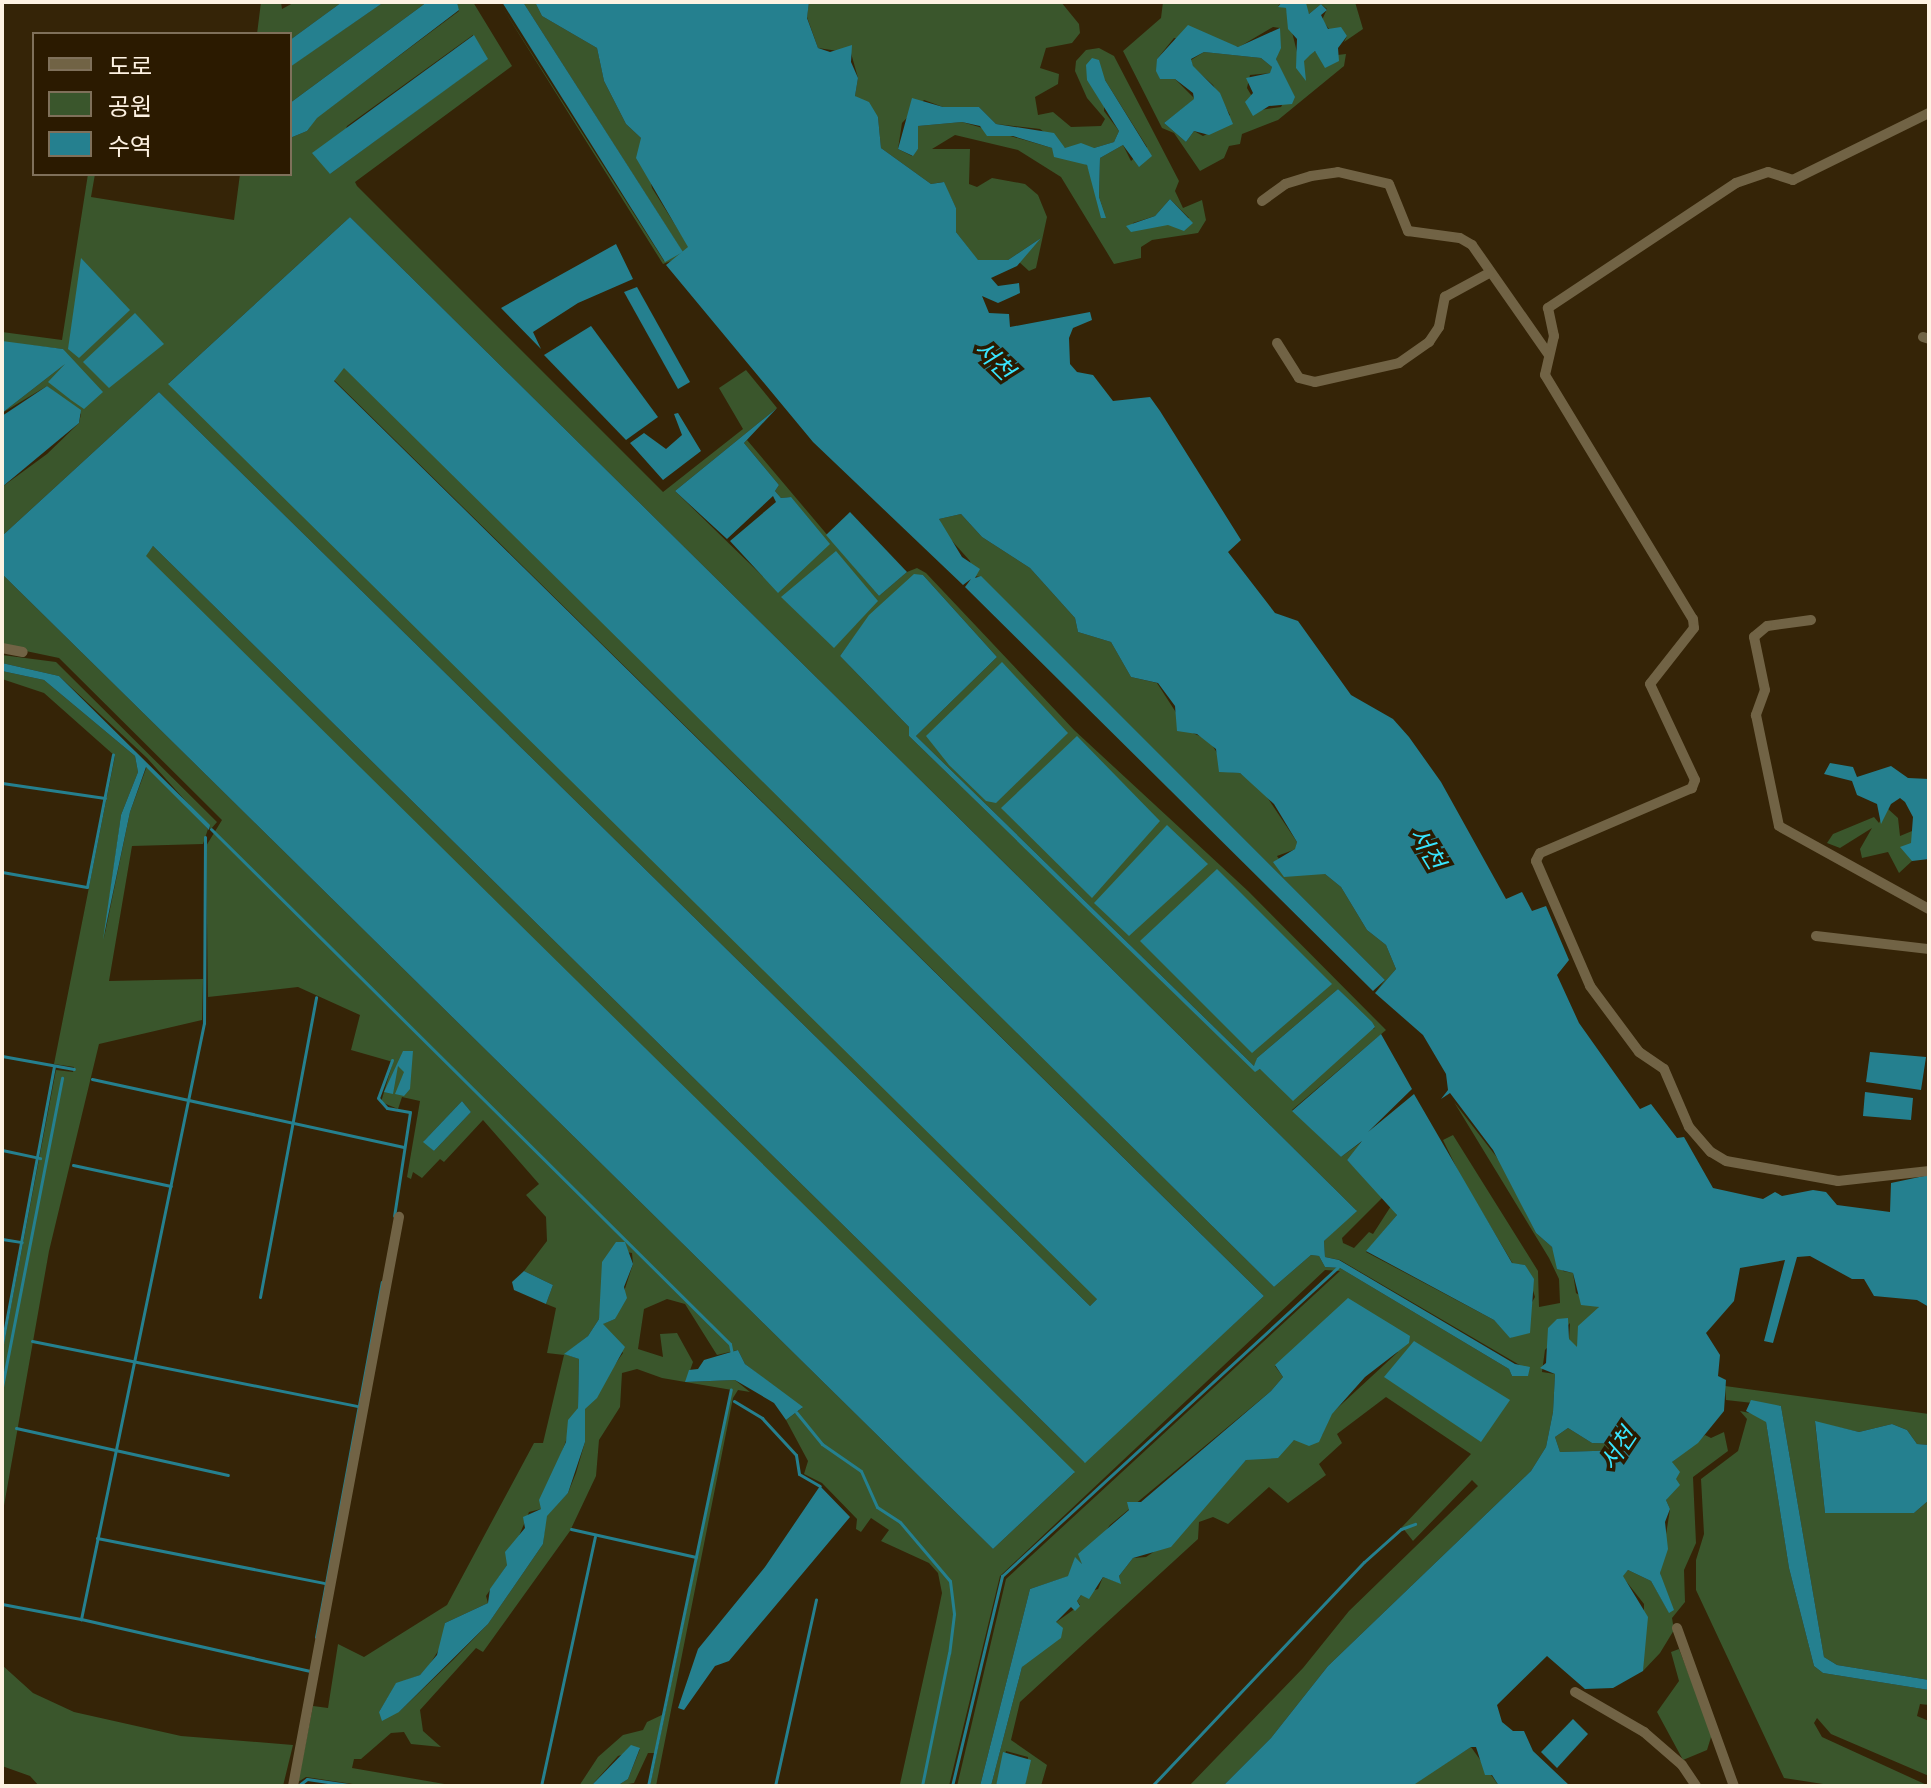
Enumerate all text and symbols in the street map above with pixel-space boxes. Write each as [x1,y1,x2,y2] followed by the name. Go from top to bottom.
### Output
[32,32,292,176] legend
[108,51,152,82] text: 도로
[108,91,152,122] text: 공원
[108,131,152,162] text: 수역
[968,334,1020,386] water label: 서천
[1403,822,1451,874] water label: 서천
[1594,1423,1642,1475] water label: 서천

